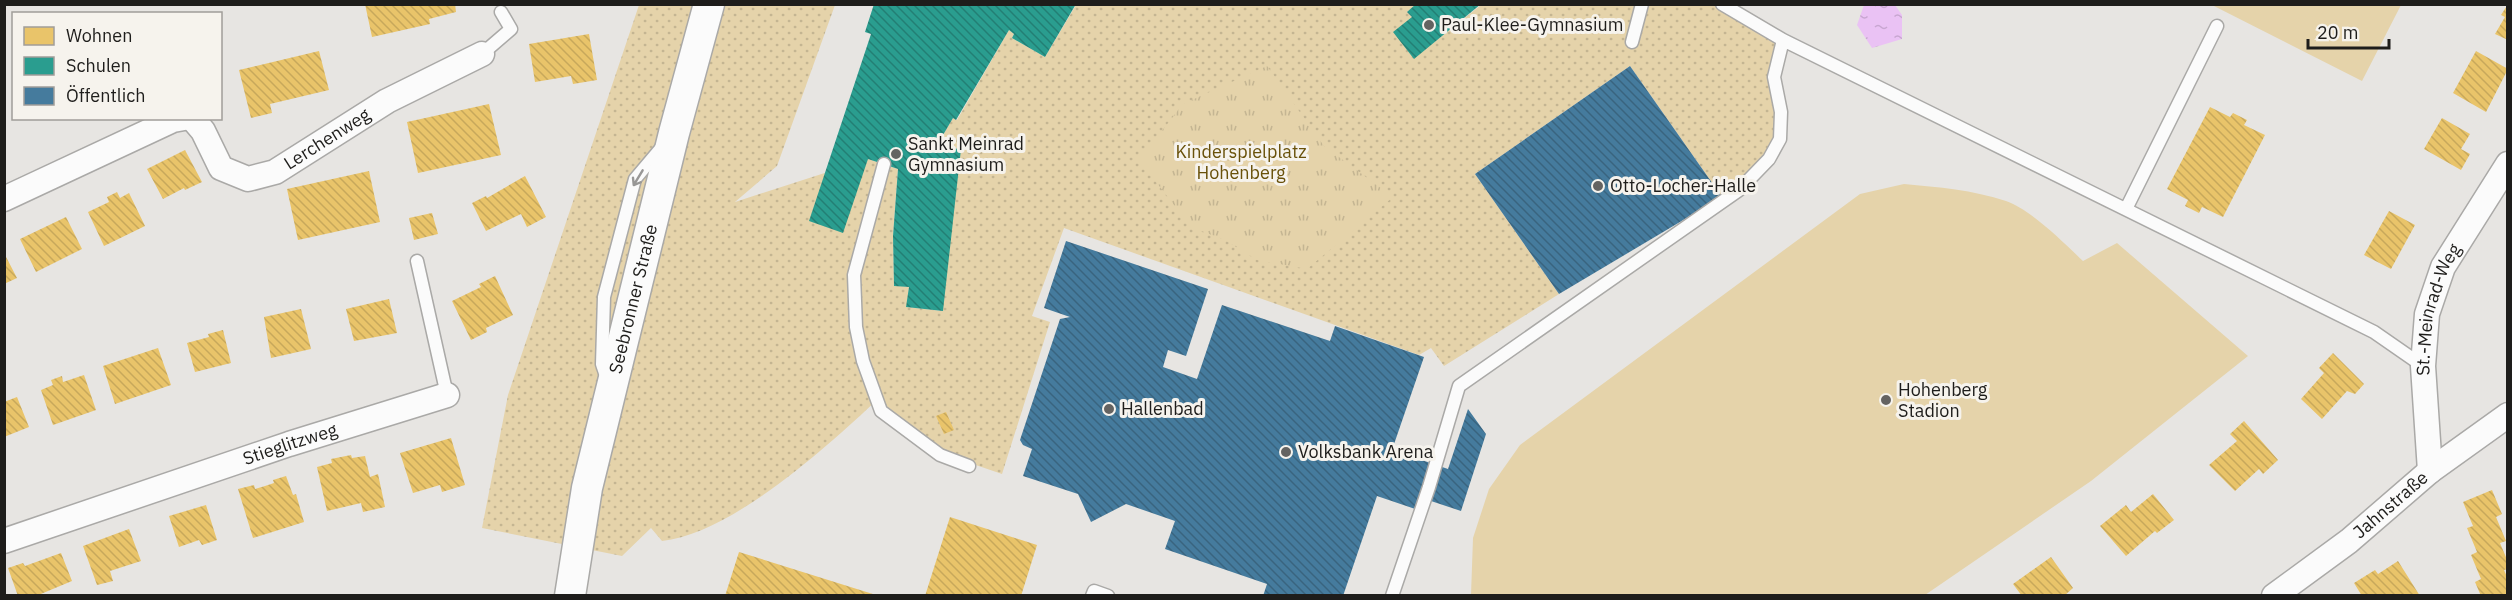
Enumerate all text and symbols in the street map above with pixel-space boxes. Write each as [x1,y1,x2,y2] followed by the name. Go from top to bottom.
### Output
[12,12,222,120] legend
[2308,12,2389,50] scale bar
[1441,13,1623,36] place label: Paul-Klee-Gymnasium
[1422,18,1436,32] marker: Paul-Klee-Gymnasium
[2317,21,2359,44] text: 20 m
[66,24,132,47] text: Wohnen
[66,54,131,77] text: Schulen
[66,84,145,107] text: Öffentlich
[279,102,375,174] street label: Lerchenweg
[908,132,1024,176] place label: Sankt Meinrad Gymnasium
[1175,140,1307,184] park label: Kinderspielplatz Hohenberg
[889,147,903,161] marker: Sankt Meinrad Gymnasium
[632,169,644,186] one-way arrow
[1610,174,1756,197] place label: Otto-Locher-Halle
[1591,179,1605,193] marker: Otto-Locher-Halle
[603,222,662,376] street label: Seebronner Straße
[2411,239,2466,376] street label: St.-Meinrad-Weg
[1898,378,1988,422] place label: Hohenberg Stadion
[1879,393,1893,407] marker: Hohenberg Stadion
[1121,397,1204,420] place label: Hallenbad
[1102,402,1116,416] marker: Hallenbad
[240,418,340,470] street label: Stieglitzweg
[1298,440,1434,463] place label: Volksbank Arena
[1279,445,1293,459] marker: Volksbank Arena
[2348,466,2433,543] street label: Jahnstraße

